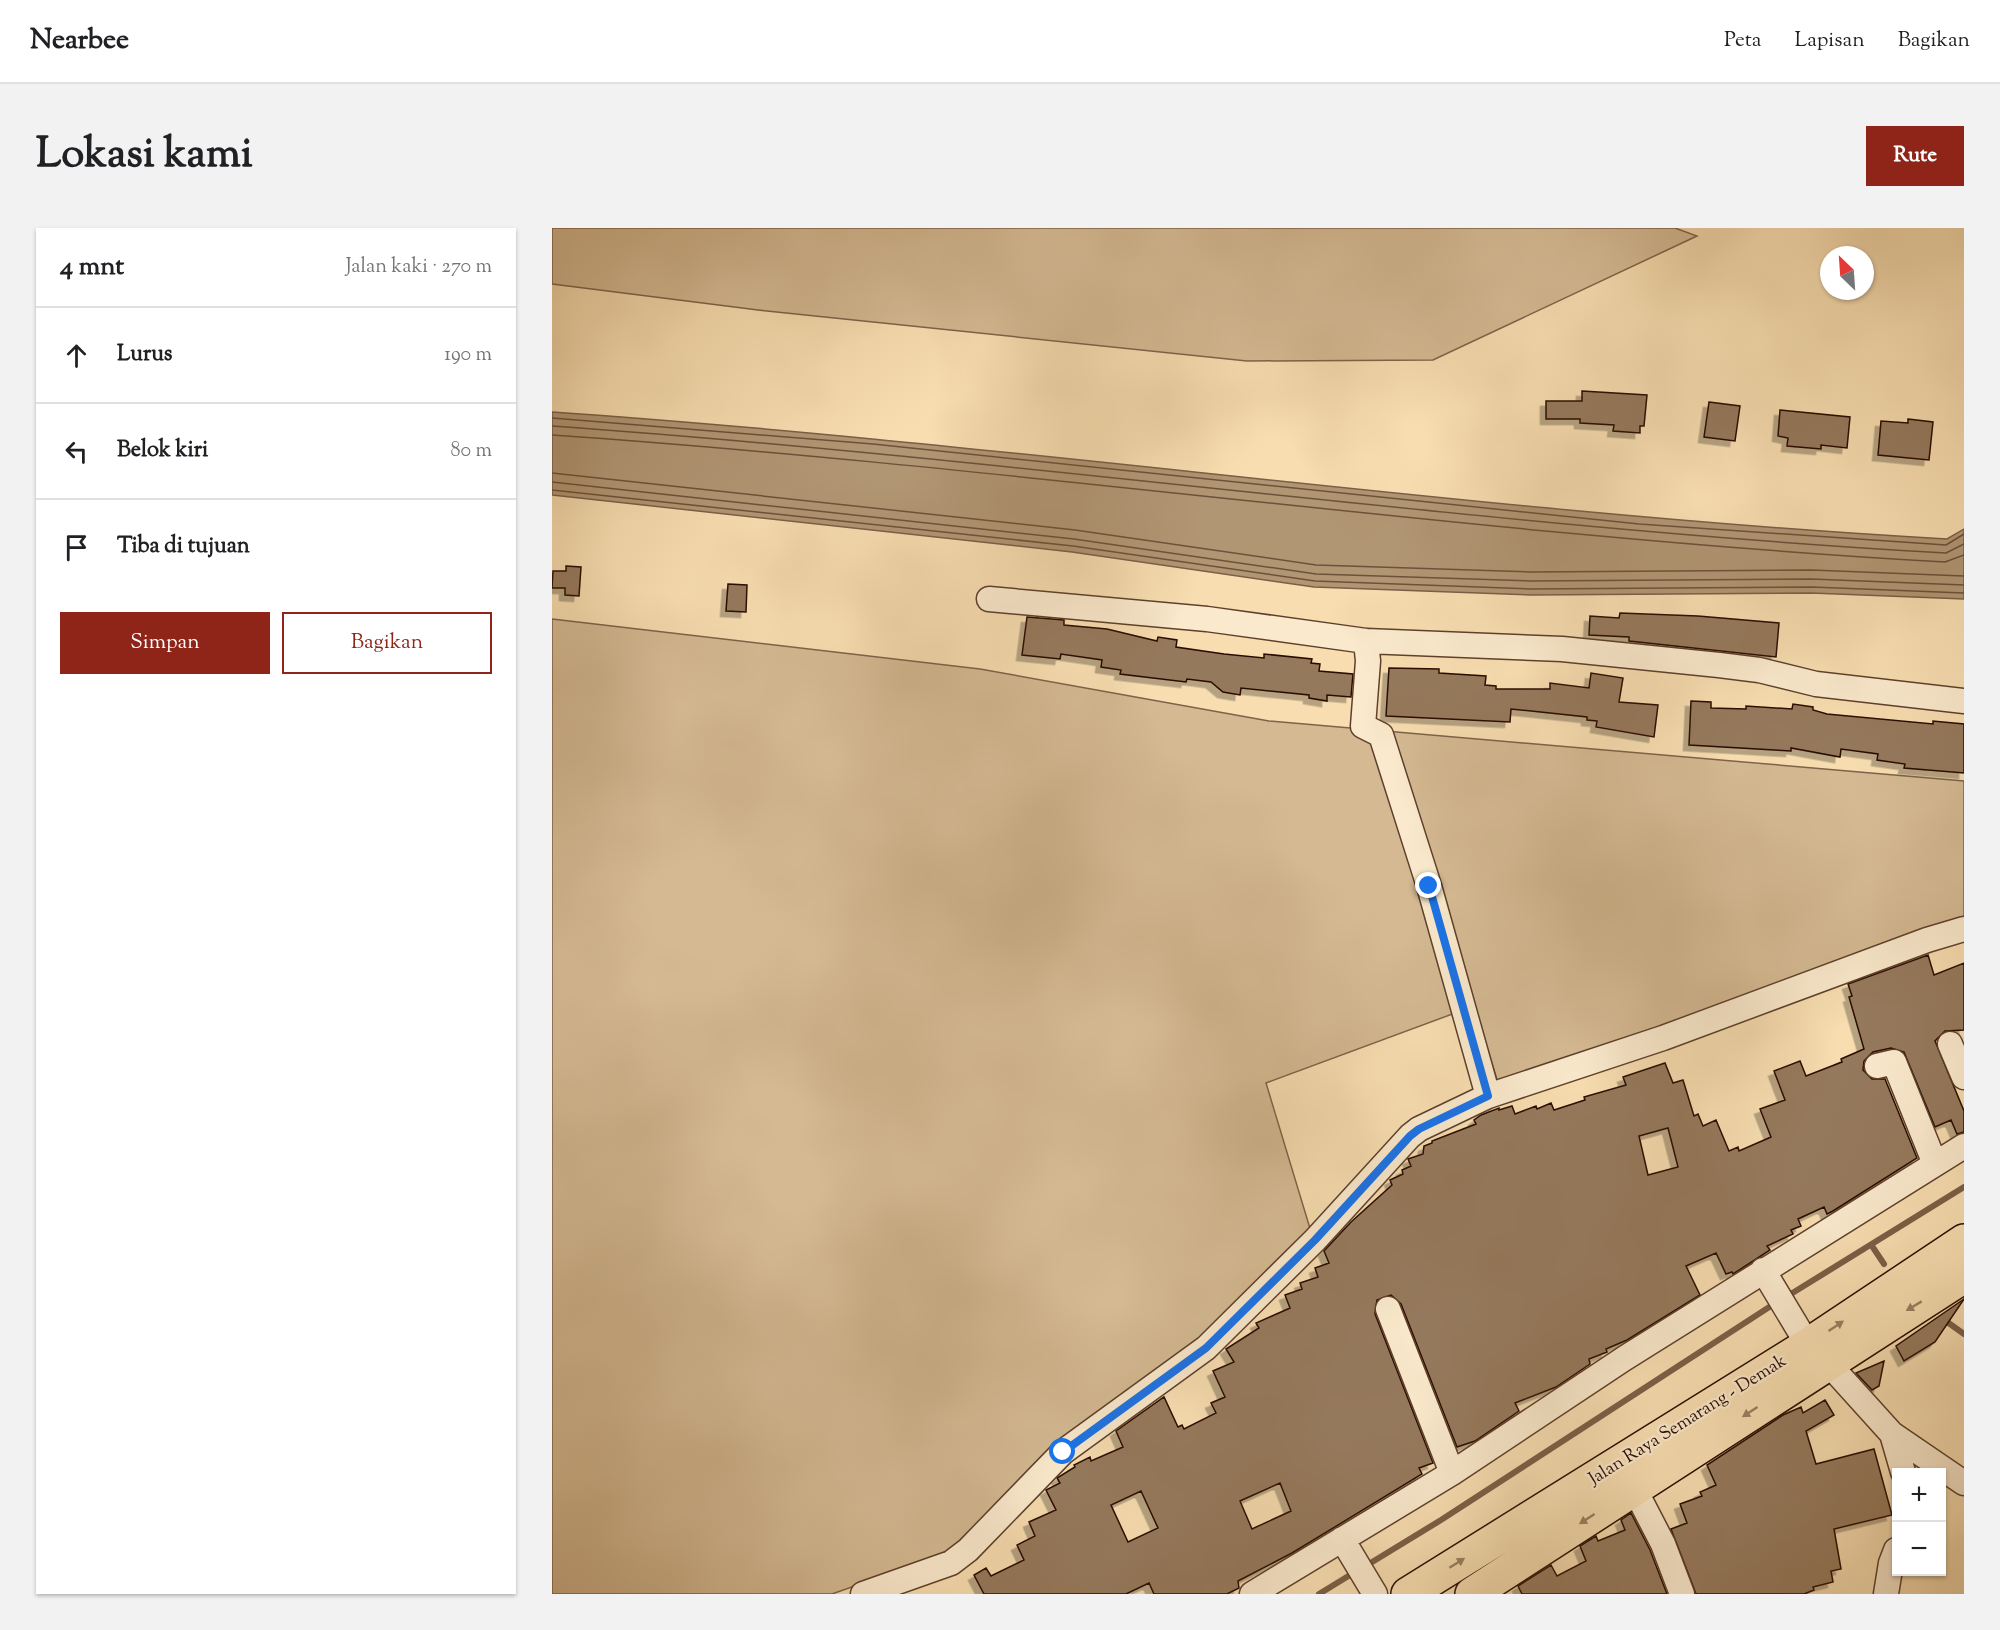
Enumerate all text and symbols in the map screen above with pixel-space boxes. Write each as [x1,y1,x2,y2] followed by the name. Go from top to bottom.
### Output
[30,21,129,61] text: Nearbee
[1724,26,1762,56] text: Peta
[1795,26,1865,56] text: Lapisan
[1898,26,1970,56] text: Bagikan
[36,126,253,186] text: Lokasi kami
[1866,126,1964,186] button: Rute
[1820,246,1874,300] north arrow
[60,249,124,286] text: 4 mnt
[345,253,492,282] text: Jalan kaki · 270 m
[60,339,93,372] icon: ahead
[117,339,173,371] text: Lurus
[444,341,492,370] text: 190 m
[60,435,93,468] icon: left
[117,435,208,467] text: Belok kiri
[451,437,492,466] text: 80 m
[60,531,93,564] icon: arrive
[117,531,250,563] text: Tiba di tujuan
[60,612,270,674] button: Simpan
[282,612,492,674] button: Bagikan
[1415,872,1441,898] route end
[1906,1301,1922,1312] one-way arrow
[1828,1320,1844,1332] one-way arrow
[1583,1349,1792,1493] street label: Jalan Raya Semarang - Demak
[1742,1406,1758,1417] one-way arrow
[1049,1438,1075,1464] route start
[1892,1468,1946,1576] map controls
[1892,1468,1946,1522] button: +
[1579,1513,1595,1524] one-way arrow
[1892,1522,1946,1576] button: −
[1449,1557,1465,1568] one-way arrow

